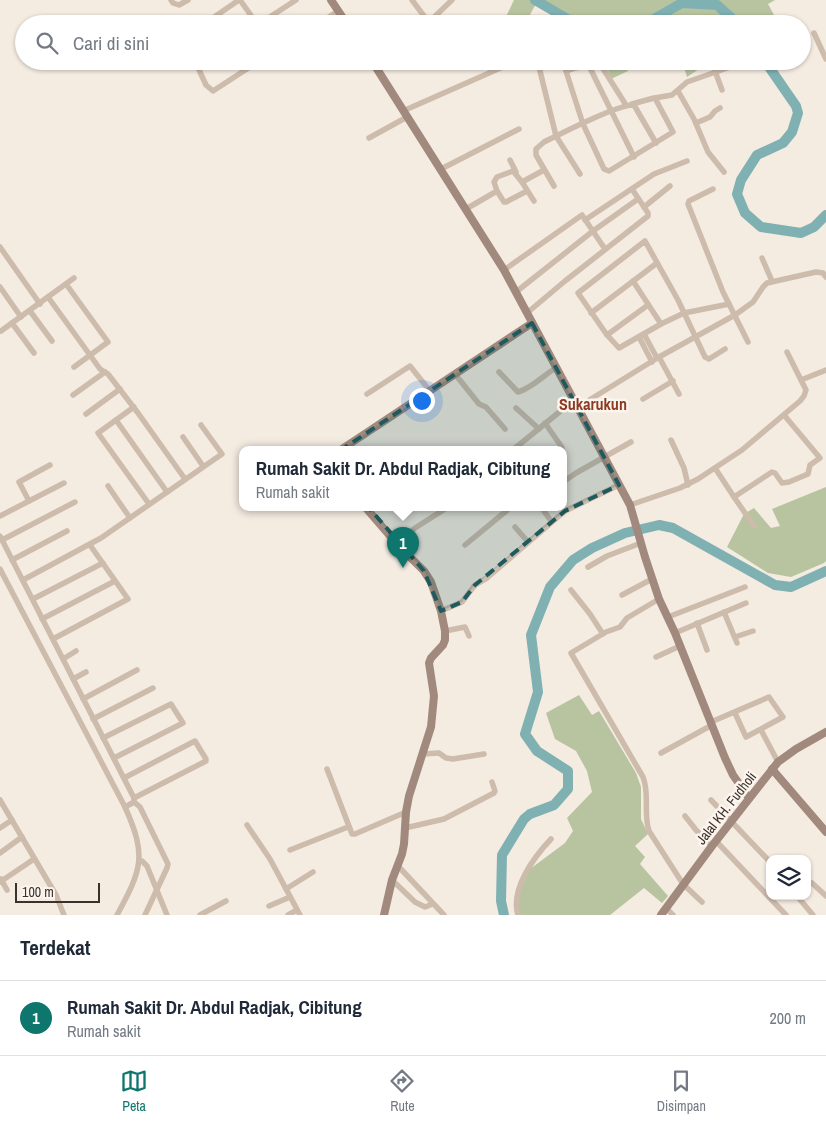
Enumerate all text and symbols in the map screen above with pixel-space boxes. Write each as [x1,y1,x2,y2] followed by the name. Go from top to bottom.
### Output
[15,15,811,70] search box
[33,29,61,57] icon: search
[73,30,149,56] text: Cari di sini
[409,388,435,414] your location
[559,393,627,415] district label: Sukarukun
[239,446,567,511] popup
[256,455,550,481] text: Rumah Sakit Dr. Abdul Radjak, Cibitung
[256,481,329,503] text: Rumah sakit
[387,527,419,568] pin: 1
[692,768,760,848] street label: Jalal KH. Fudholi
[766,855,811,900] map controls
[766,855,811,900] button: layers
[15,880,100,903] scale bar
[22,883,54,901] text: 100 m
[20,933,91,962] text: Terdekat
[67,994,362,1020] text: Rumah Sakit Dr. Abdul Radjak, Cibitung
[32,1007,40,1029] text: 1
[770,1007,806,1029] text: 200 m
[67,1020,141,1042] text: Rumah sakit
[120,1067,148,1115] tab: Peta
[388,1067,416,1115] tab: Rute
[657,1067,706,1115] tab: Disimpan

